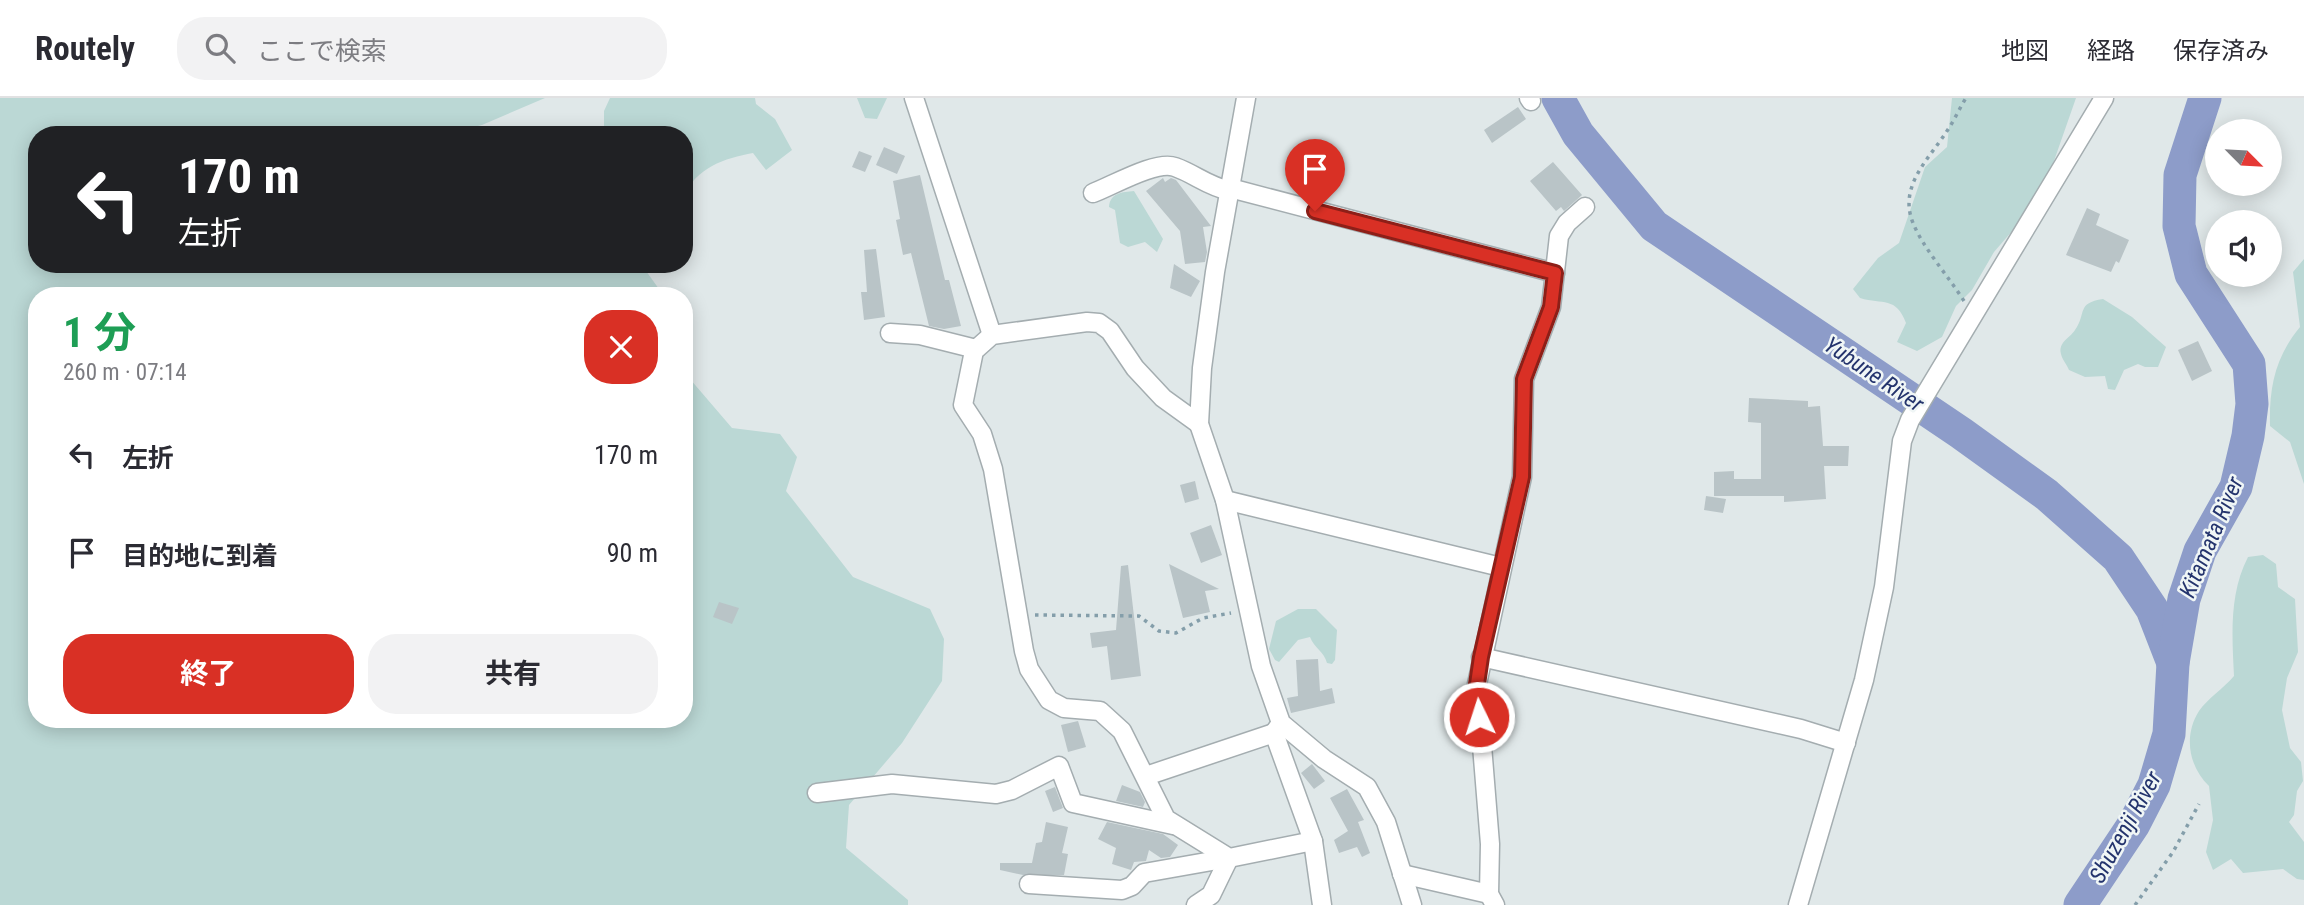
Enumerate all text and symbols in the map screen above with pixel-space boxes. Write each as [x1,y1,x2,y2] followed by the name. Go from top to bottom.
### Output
[177,17,667,80] search box
[35,29,135,68] text: Routely
[201,29,239,67] icon: search
[257,36,387,66] text: ここで検索
[2001,37,2049,65] text: 地図
[2087,37,2135,65] text: 経路
[2173,37,2269,65] text: 保存済み
[2205,119,2282,196] north arrow
[2205,119,2282,287] map controls
[1285,139,1345,211] pin
[178,148,300,205] text: 170 m
[1296,150,1334,188] icon: arrive
[63,154,154,245] icon: left
[2205,210,2282,287] button: sound
[178,214,242,252] text: 左折
[63,308,136,357] text: 1 分
[584,310,658,384] button: close
[1819,331,1929,418] water label: Yubune River
[63,359,187,386] text: 260 m · 07:14
[63,436,101,474] icon: left
[594,440,658,470] text: 170 m
[122,443,174,473] text: 左折
[2174,472,2249,601] water label: Kitamata River
[63,534,101,572] icon: arrive
[607,538,658,568] text: 90 m
[122,541,278,571] text: 目的地に到着
[63,634,354,714] button: 終了
[368,634,658,714] button: 共有
[1442,680,1516,754] position arrow
[2084,766,2168,888] water label: Shuzenji River

